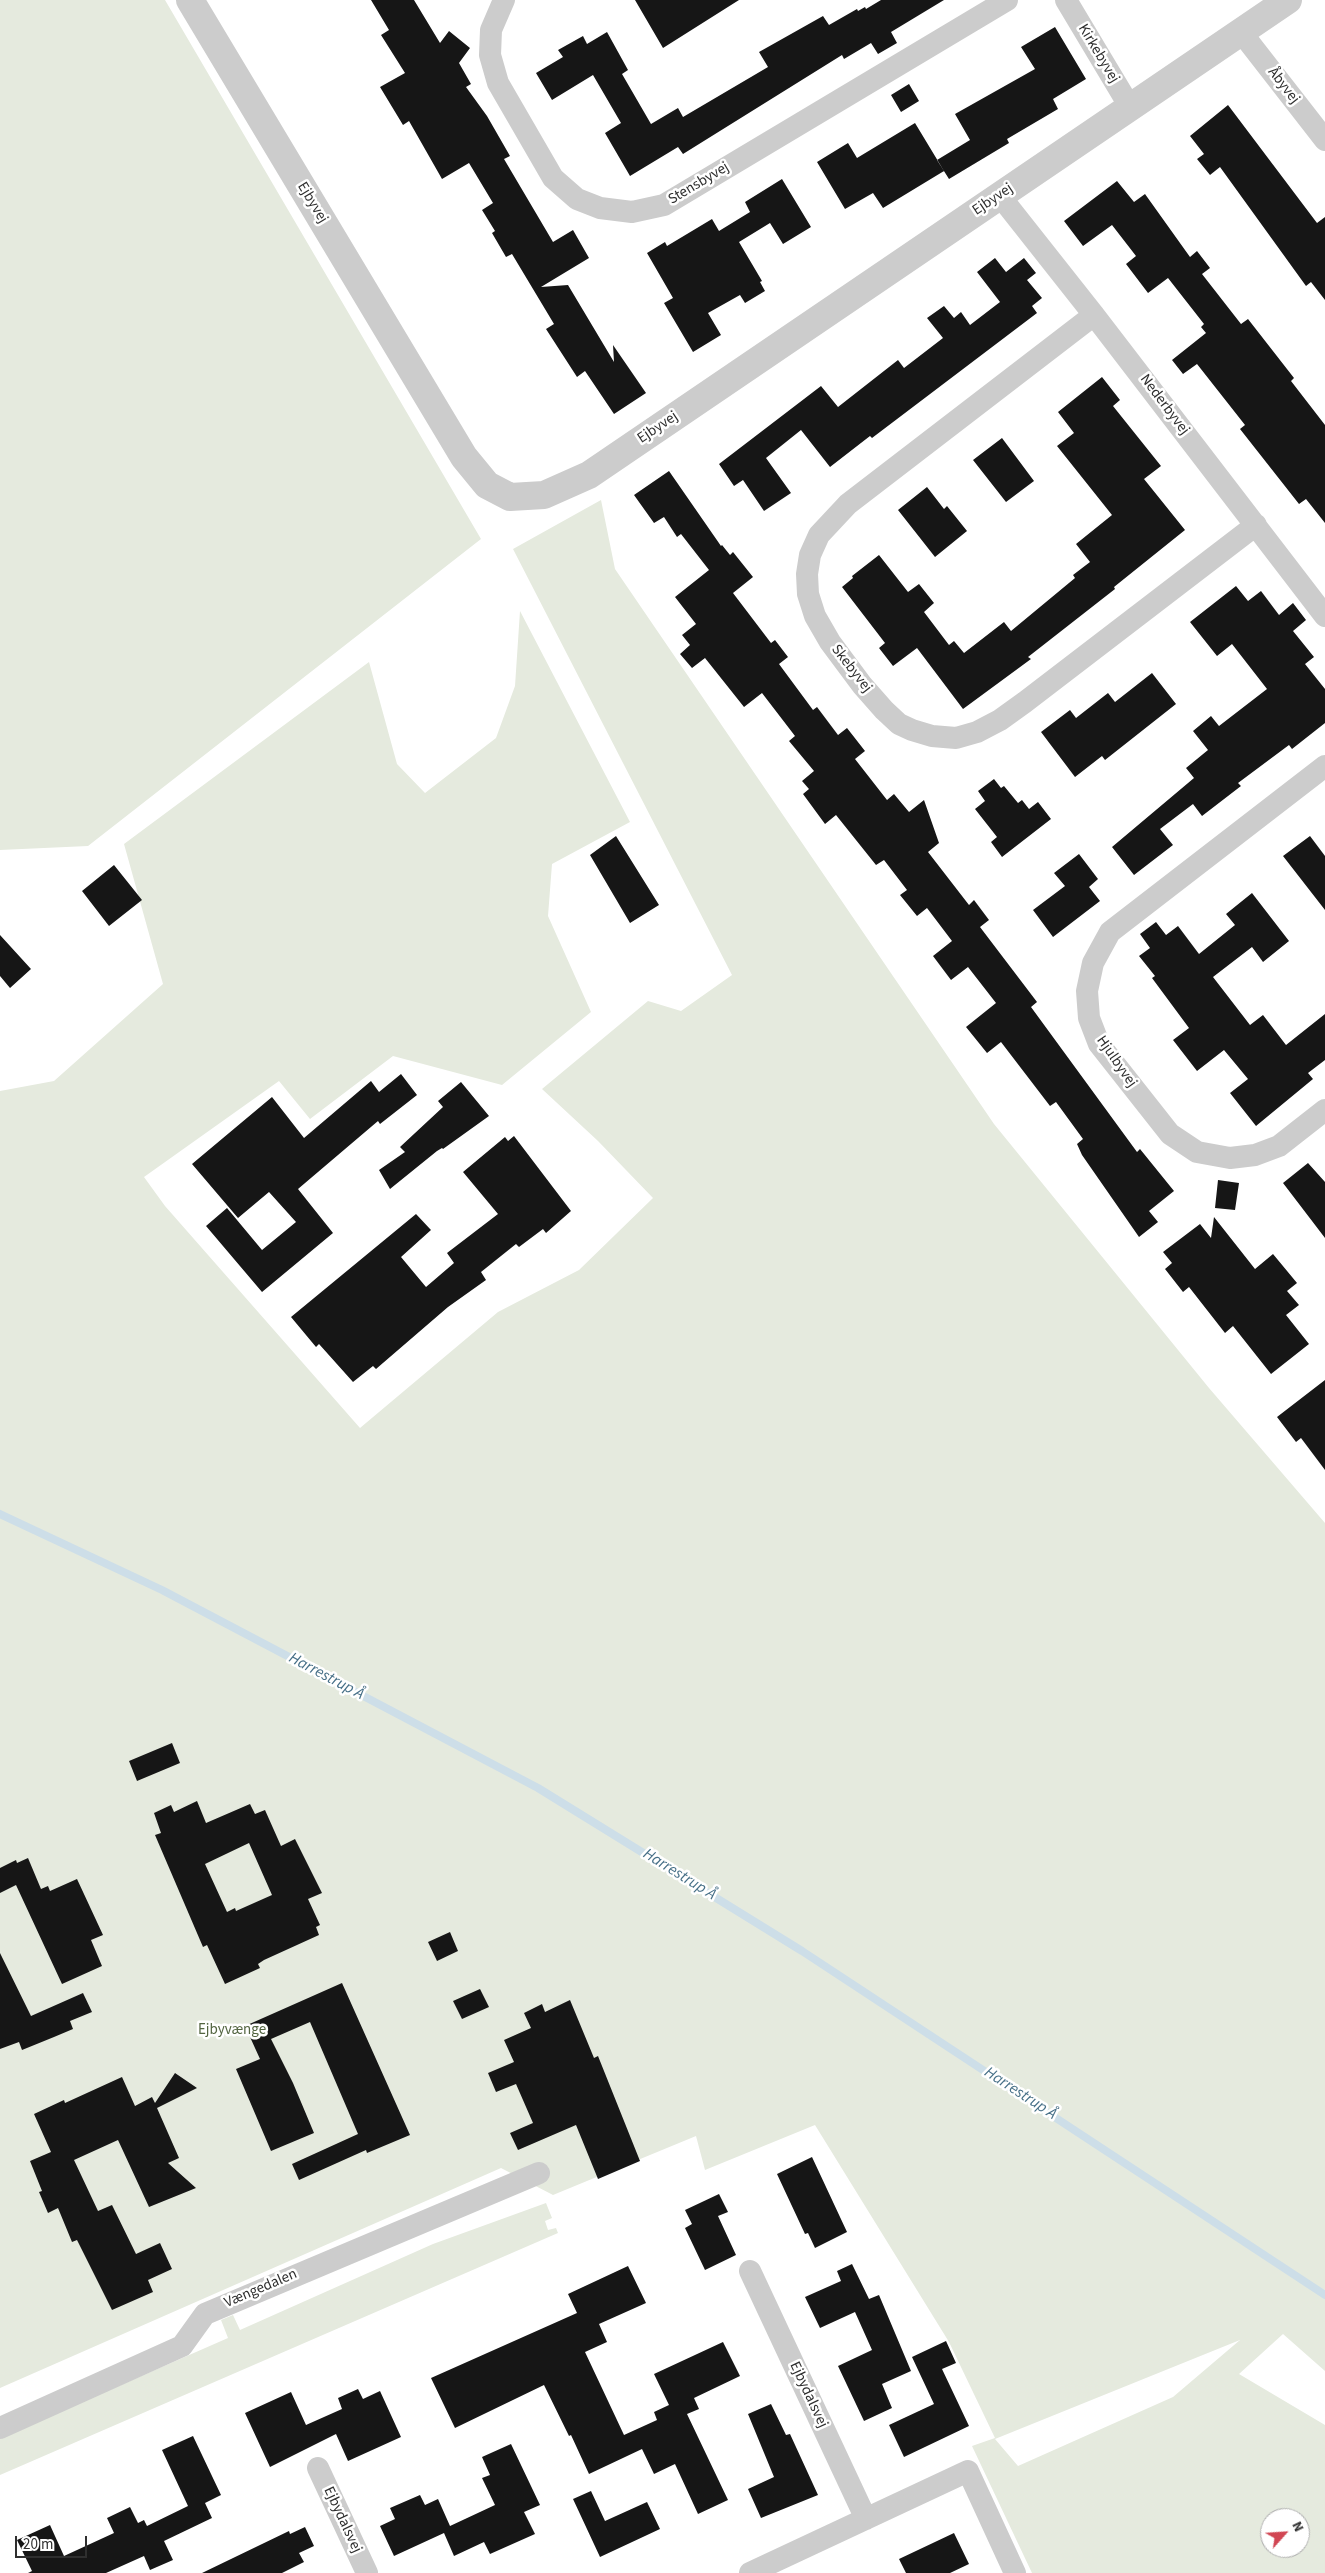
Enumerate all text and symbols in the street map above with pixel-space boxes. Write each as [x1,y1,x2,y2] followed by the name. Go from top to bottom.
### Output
[1073,21,1123,87] street label: Kirkebyvej
[1263,64,1303,108] street label: Åbyvej
[665,159,733,209] street label: Stensbyvej
[293,179,331,227] street label: Ejbyvej
[969,180,1017,220] street label: Ejbyvej
[1135,371,1193,439] street label: Nederbyvej
[634,408,682,448] street label: Ejbyvej
[827,641,875,697] street label: Skebyvej
[1092,1033,1140,1091] street label: Hjulbyvej
[285,1649,367,1705] water label: Harrestrup Å
[639,1845,719,1905] water label: Harrestrup Å
[198,2022,266,2040] park label: Ejbyvænge
[980,2064,1060,2124] water label: Harrestrup Å
[222,2266,300,2312] street label: Vængedalen
[785,2359,831,2431] street label: Ejbydalsvej
[319,2484,365,2556] street label: Ejbydalsvej
[1260,2508,1310,2558] north arrow
[1287,2518,1309,2535] text: N
[18,2526,90,2558] scale bar
[23,2534,53,2555] text: 20 m

